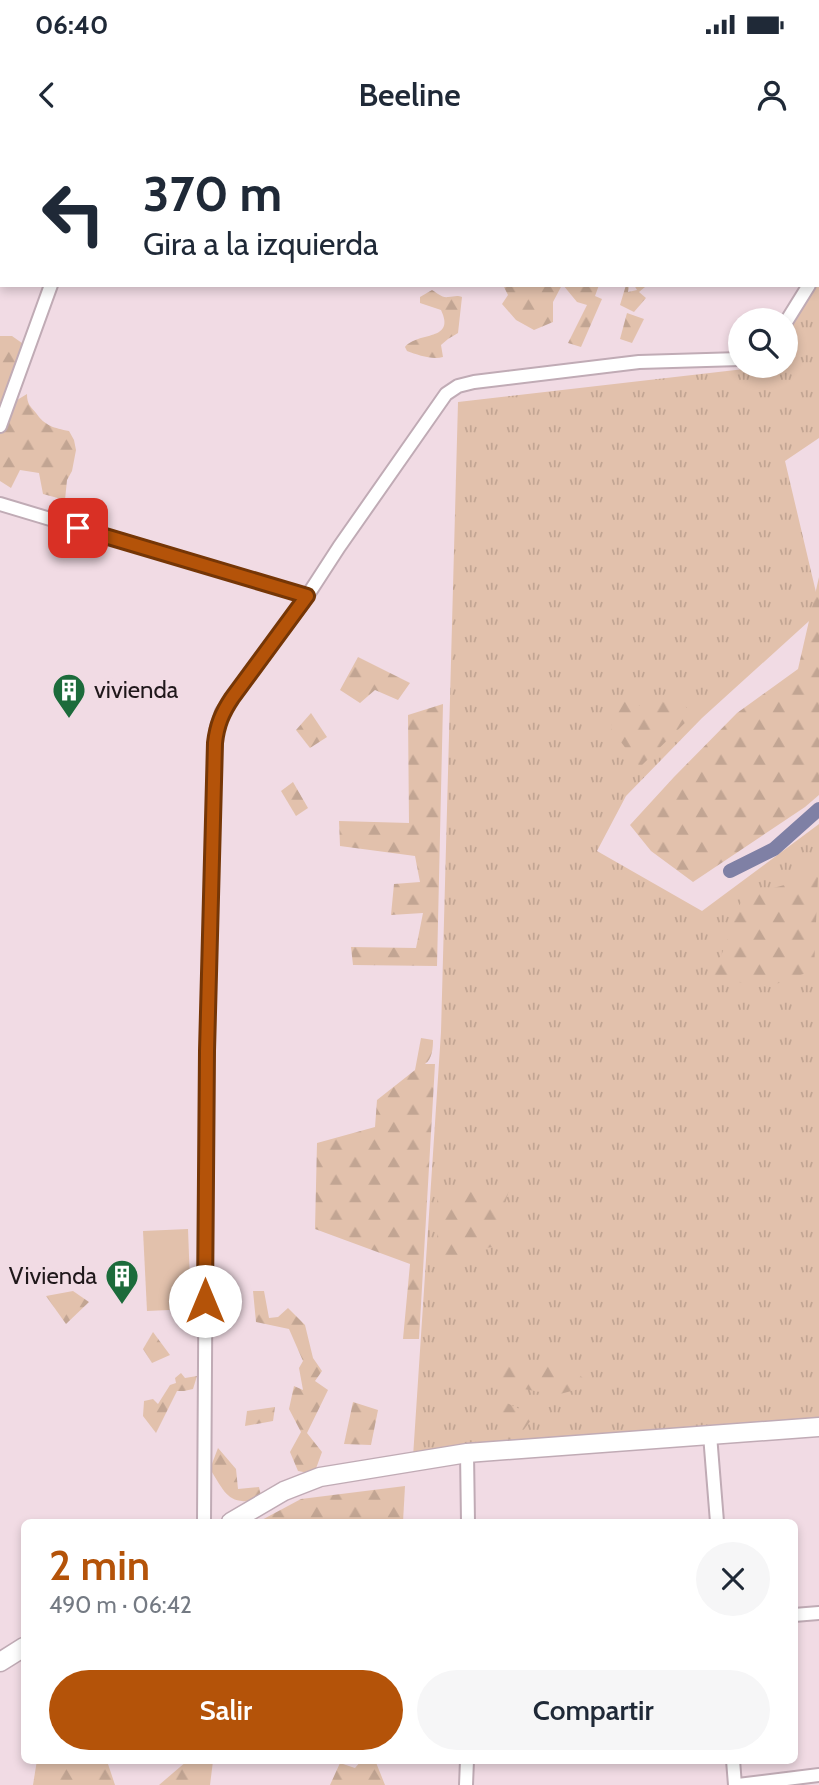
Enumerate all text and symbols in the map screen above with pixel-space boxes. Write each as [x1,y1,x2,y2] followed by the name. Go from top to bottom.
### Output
[35,9,108,41] text: 06:40
[358,75,461,114] text: Beeline
[28,76,66,114] icon: back
[753,76,791,114] icon: person
[143,164,282,223] text: 370 m
[28,168,119,259] icon: left
[143,224,378,263] text: Gira a la izquierda
[728,308,798,378] map controls
[728,308,798,378] button: search
[48,498,108,558] pin
[59,509,97,547] icon: arrive
[50,671,88,720] building icon: vivienda
[94,675,179,704] place label: vivienda
[103,1257,141,1306] building icon: Vivienda
[9,1261,97,1290] place label: Vivienda
[168,1264,242,1338] position arrow
[49,1539,150,1591] text: 2 min
[696,1542,770,1616] button: close
[49,1591,192,1619] text: 490 m · 06:42
[49,1670,403,1750] button: Salir
[417,1670,770,1750] button: Compartir

